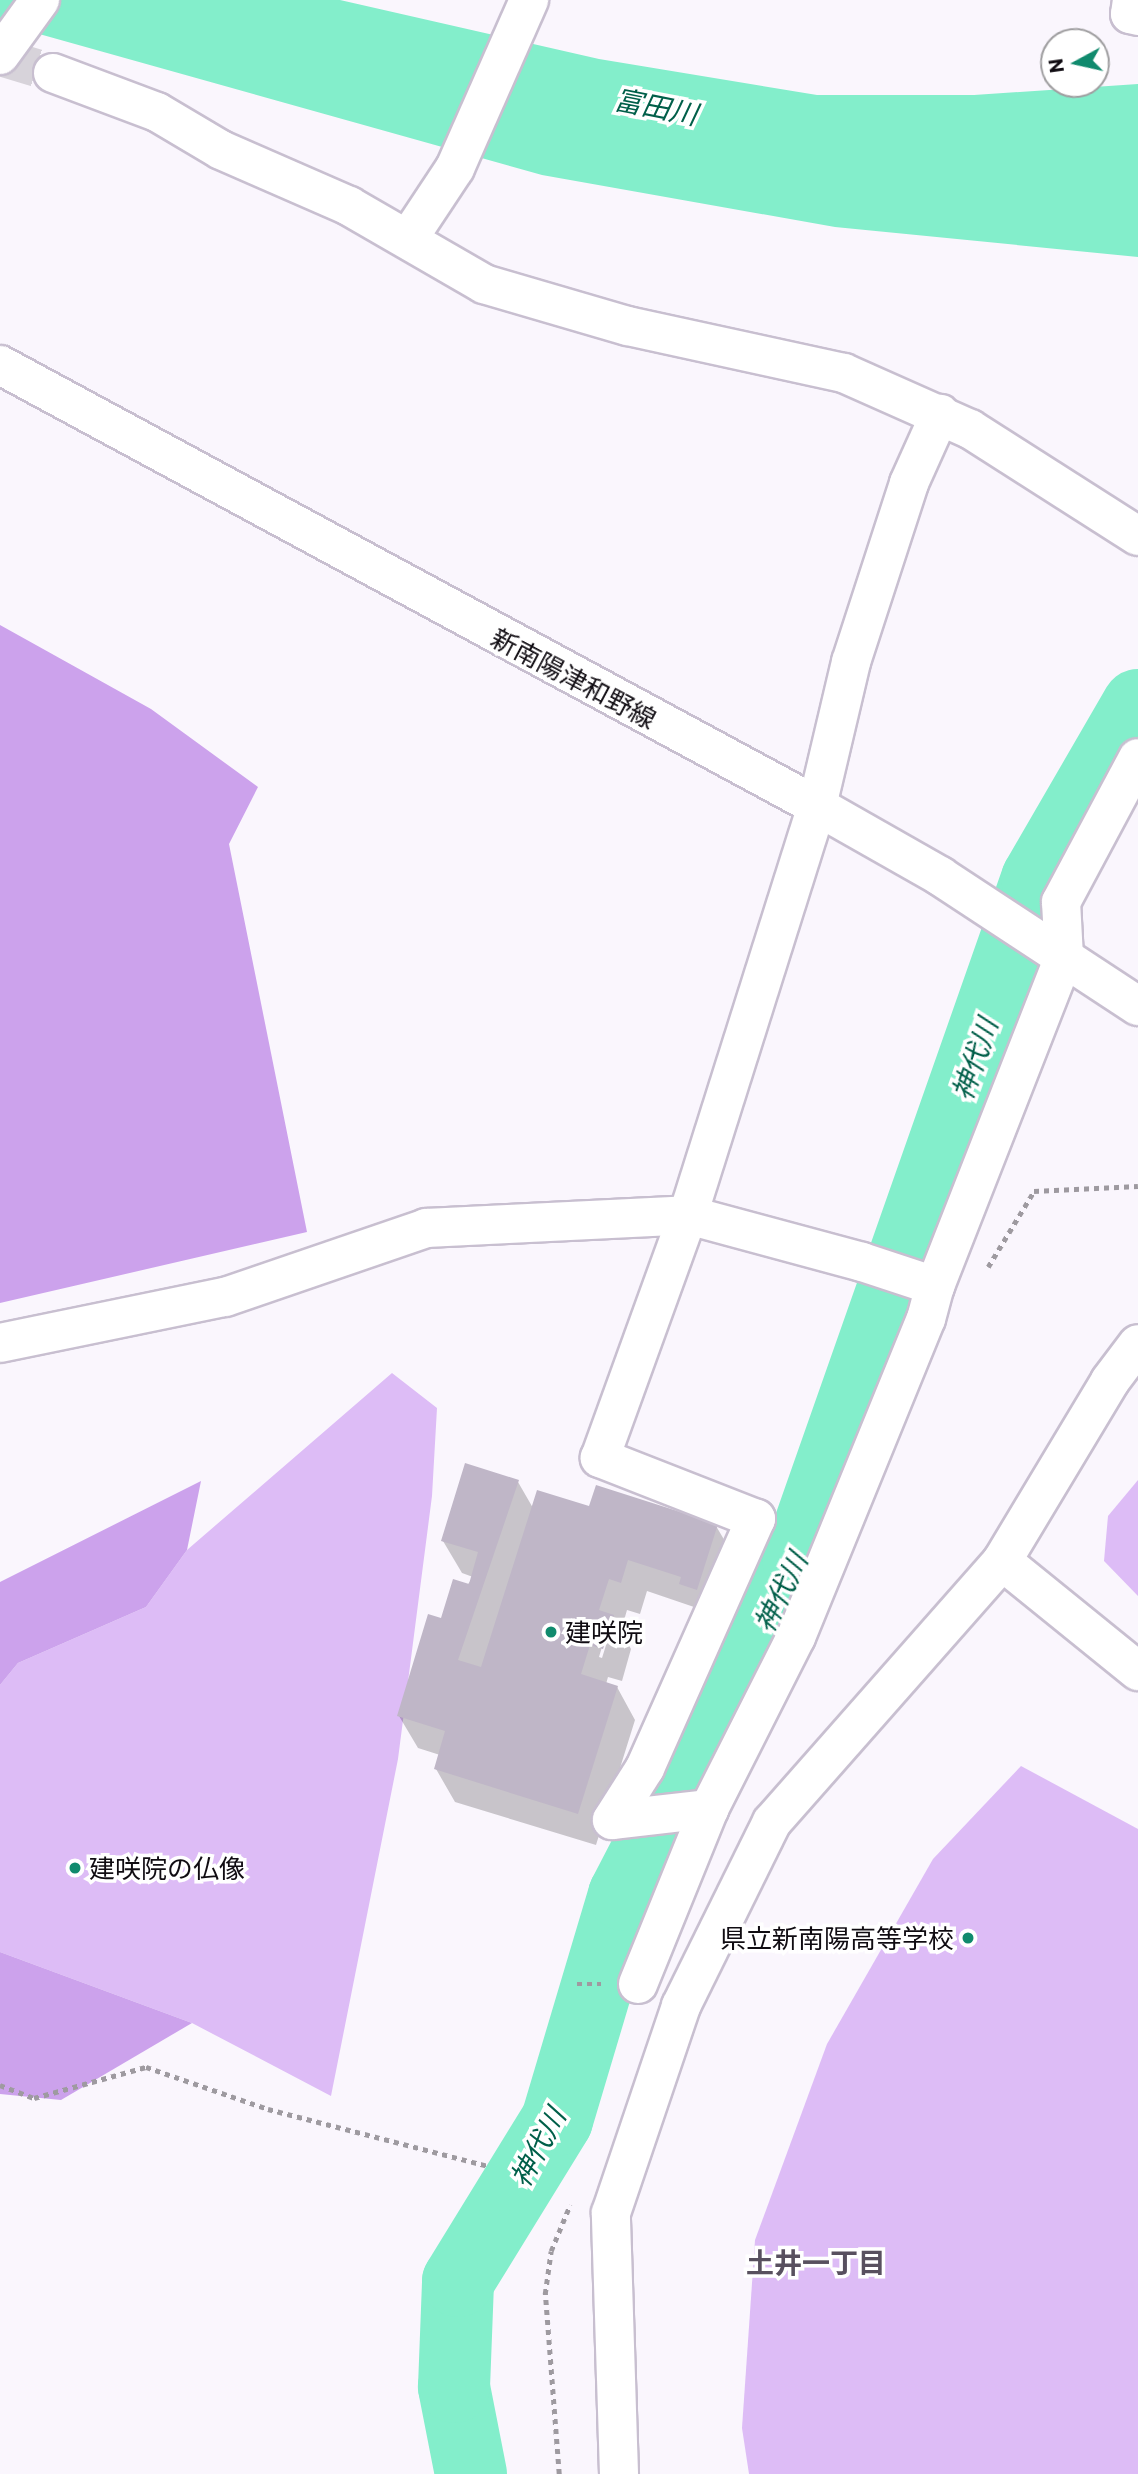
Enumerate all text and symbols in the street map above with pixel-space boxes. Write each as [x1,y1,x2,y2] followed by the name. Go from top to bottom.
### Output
[1040,28,1110,98] north arrow
[1043,57,1068,74] text: N
[612,81,700,131] water label: 富田川
[486,622,662,734] street label: 新南陽津和野線
[944,1014,1004,1104] water label: 神代川
[746,1547,814,1637] water label: 神代川
[565,1616,643,1648] place label: 建咲院
[543,1624,559,1640] marker: 建咲院
[89,1852,245,1884] place label: 建咲院の仏像
[67,1860,83,1876] marker: 建咲院の仏像
[720,1922,954,1954] place label: 県立新南陽高等学校
[960,1930,976,1946] marker: 県立新南陽高等学校
[502,2102,572,2192] water label: 神代川
[746,2245,886,2279] district label: 土井一丁目

